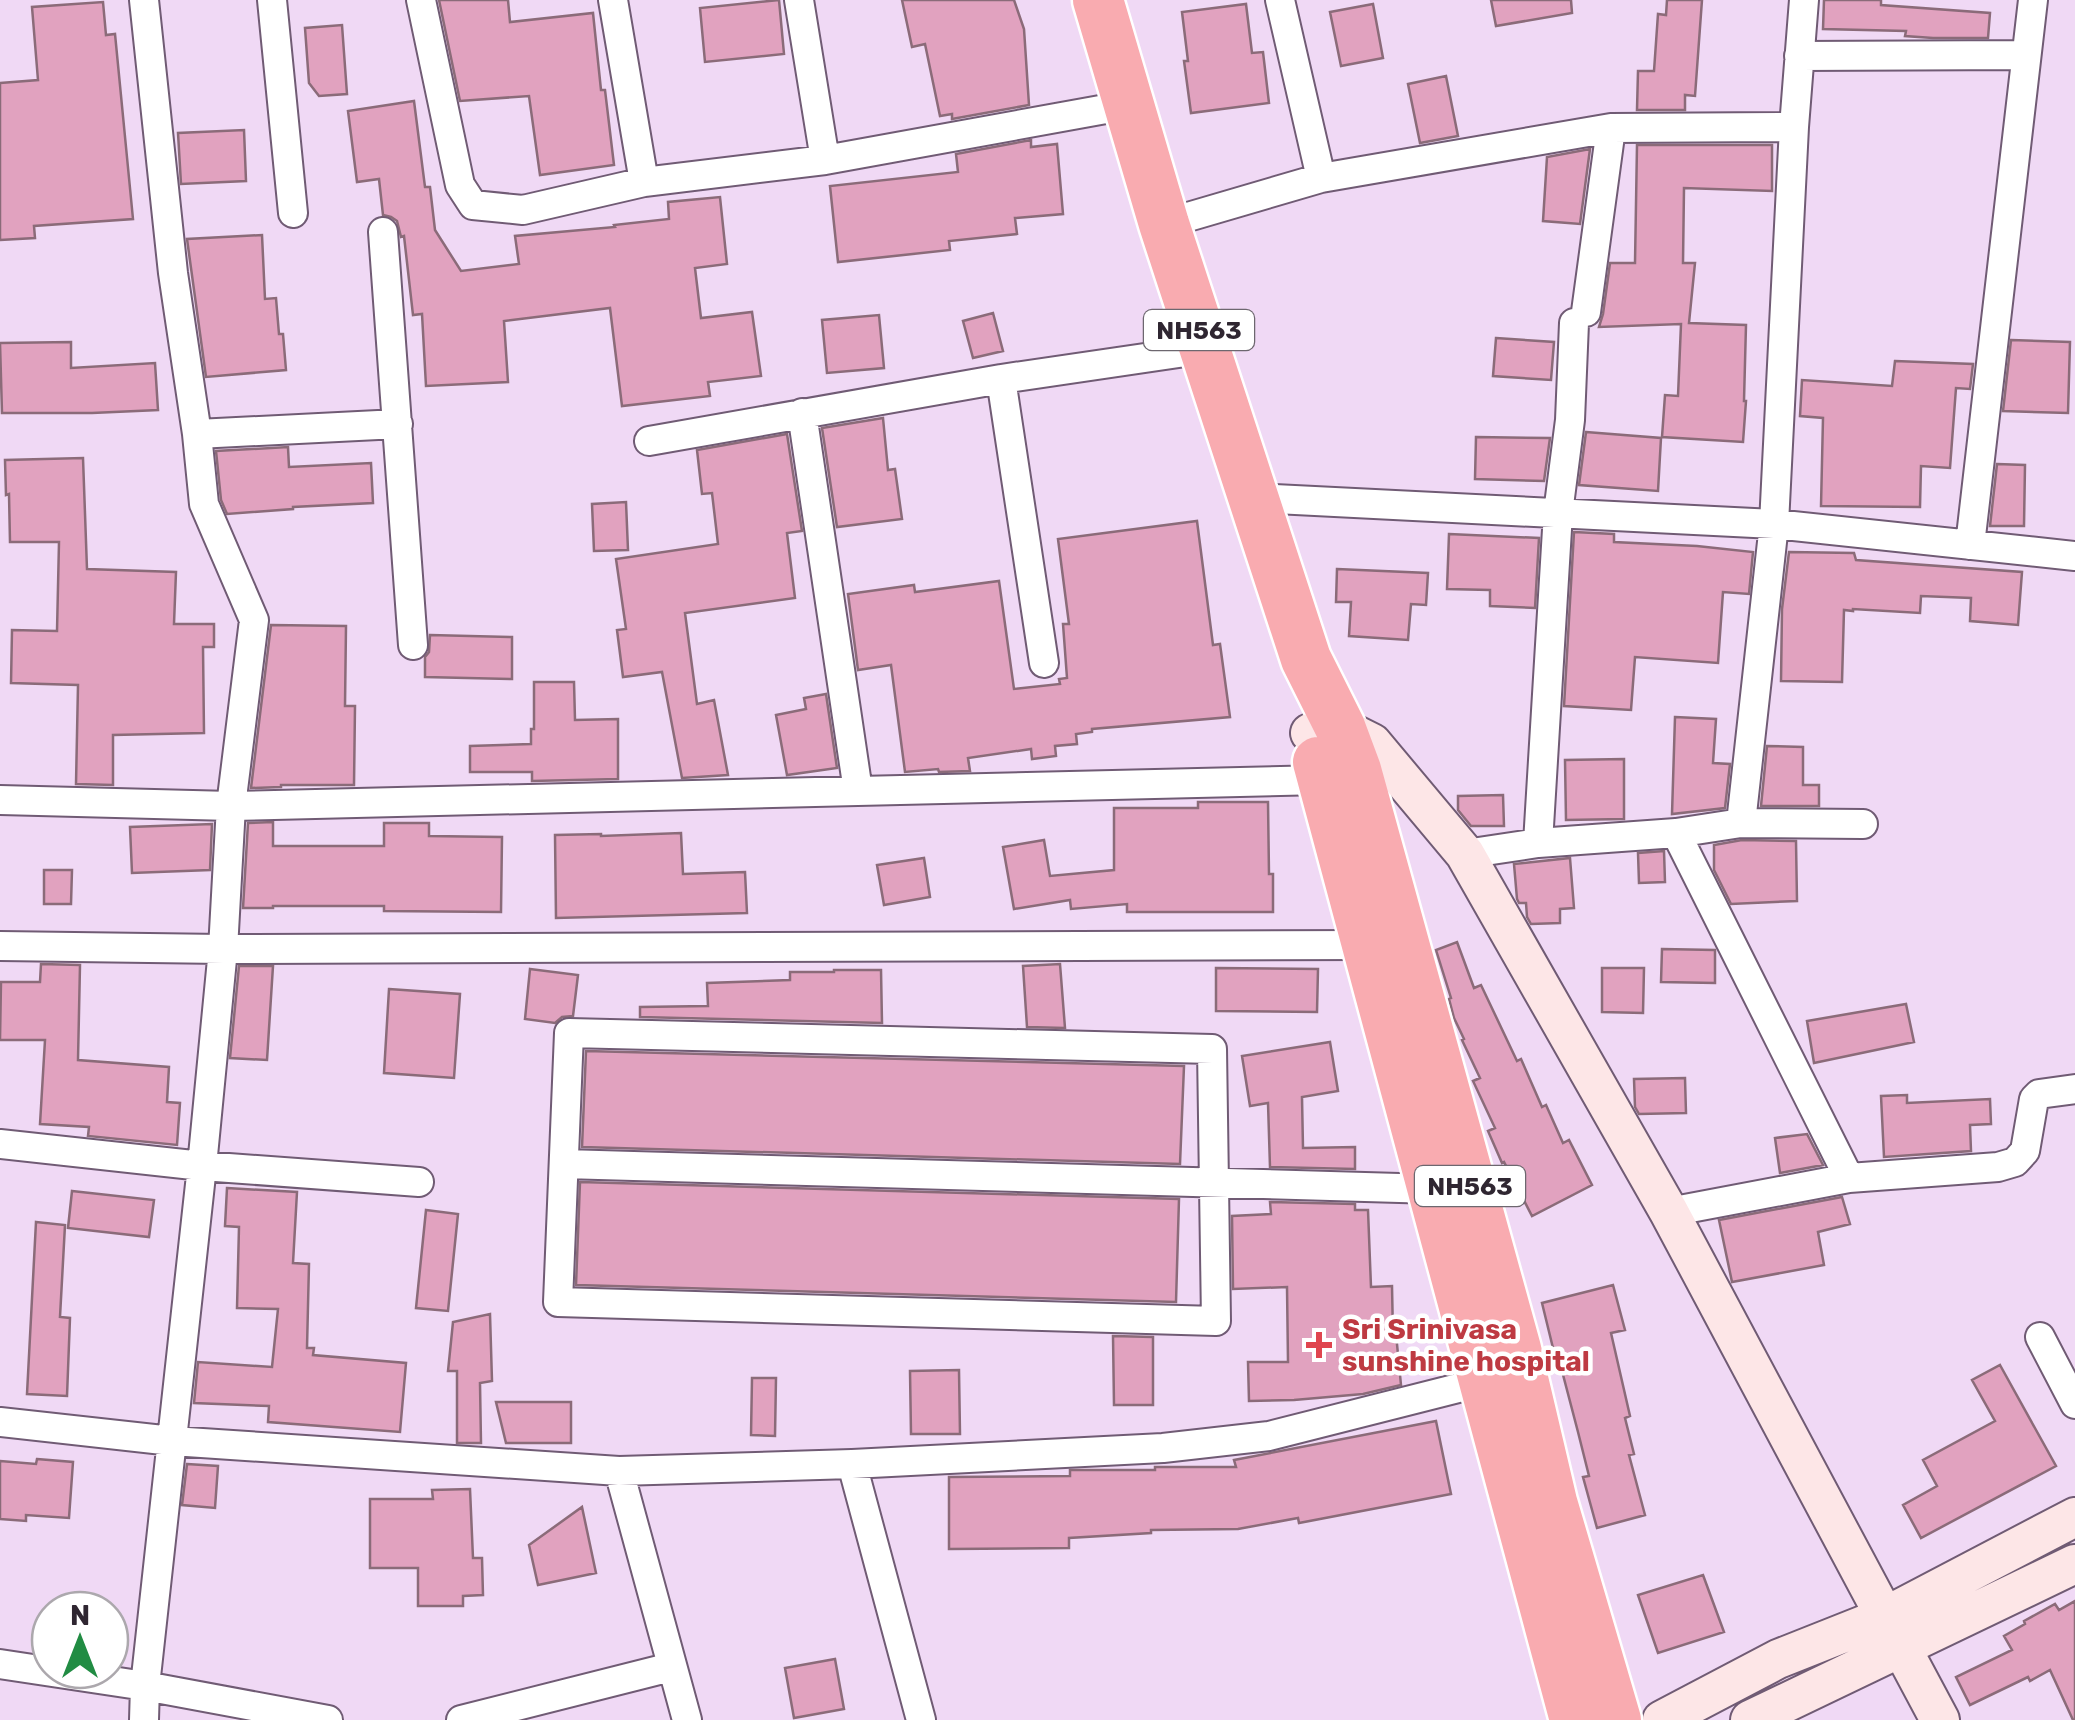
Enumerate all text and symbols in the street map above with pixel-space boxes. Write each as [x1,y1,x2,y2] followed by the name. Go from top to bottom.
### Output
[1144,310,1254,350] road number: NH563
[1415,1166,1525,1206] road number: NH563
[1342,1313,1590,1378] place label: Sri Srinivasa sunshine hospital
[1306,1332,1332,1358] marker: Sri Srinivasa sunshine hospital
[30,1590,130,1690] north arrow
[70,1599,90,1632] text: N

